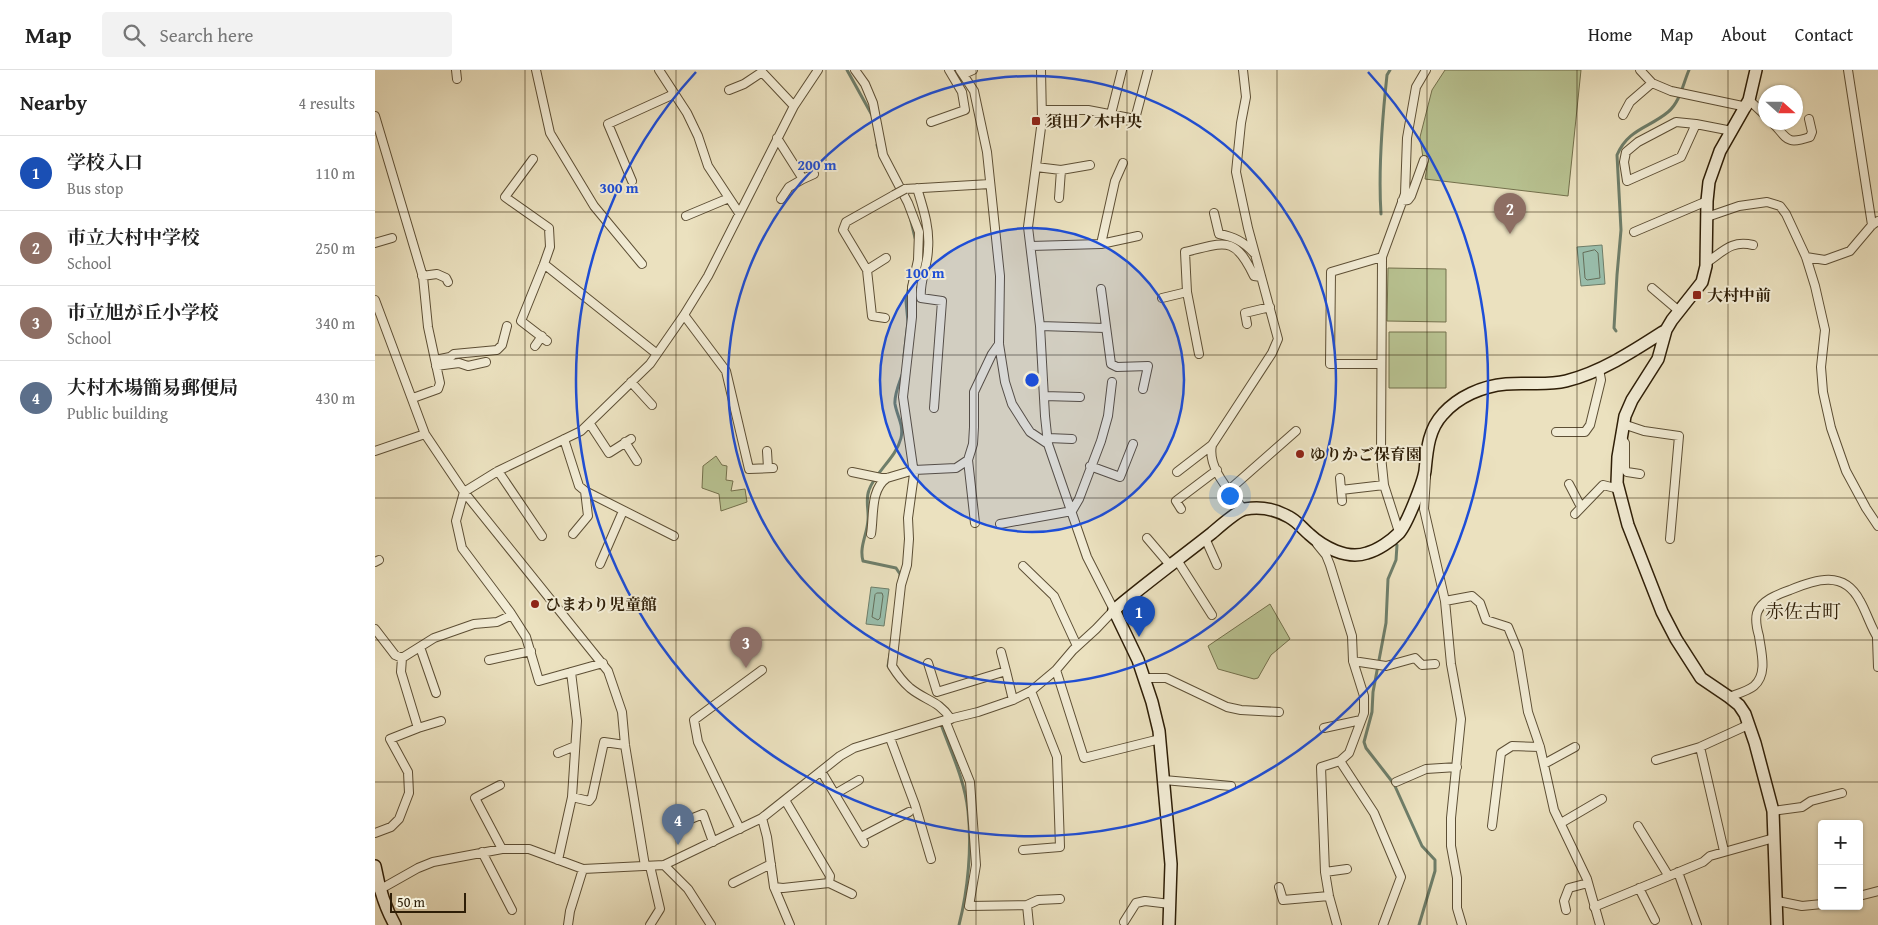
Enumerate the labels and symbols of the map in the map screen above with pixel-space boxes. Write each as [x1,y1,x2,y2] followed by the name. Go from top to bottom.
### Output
[1758,85,1803,130] north arrow
[1046,109,1142,133] place label: 須田ノ木中央
[1030,115,1042,127] marker: 須田ノ木中央
[797,154,837,175] text: 200 m
[599,177,639,198] text: 300 m
[1494,193,1526,234] pin: 2
[905,262,945,283] text: 100 m
[1707,283,1771,307] place label: 大村中前
[1691,289,1703,301] marker: 大村中前
[1023,371,1041,389] centre of rings
[1310,442,1422,466] place label: ゆりかご保育園
[1294,448,1306,460] marker: ゆりかご保育園
[1217,483,1243,509] your location
[545,592,657,616] place label: ひまわり児童館
[1123,596,1155,637] pin: 1
[1765,597,1841,625] district label: 赤佐古町
[529,598,541,610] marker: ひまわり児童館
[730,627,762,668] pin: 3
[662,804,694,845] pin: 4
[390,890,466,913] scale bar

